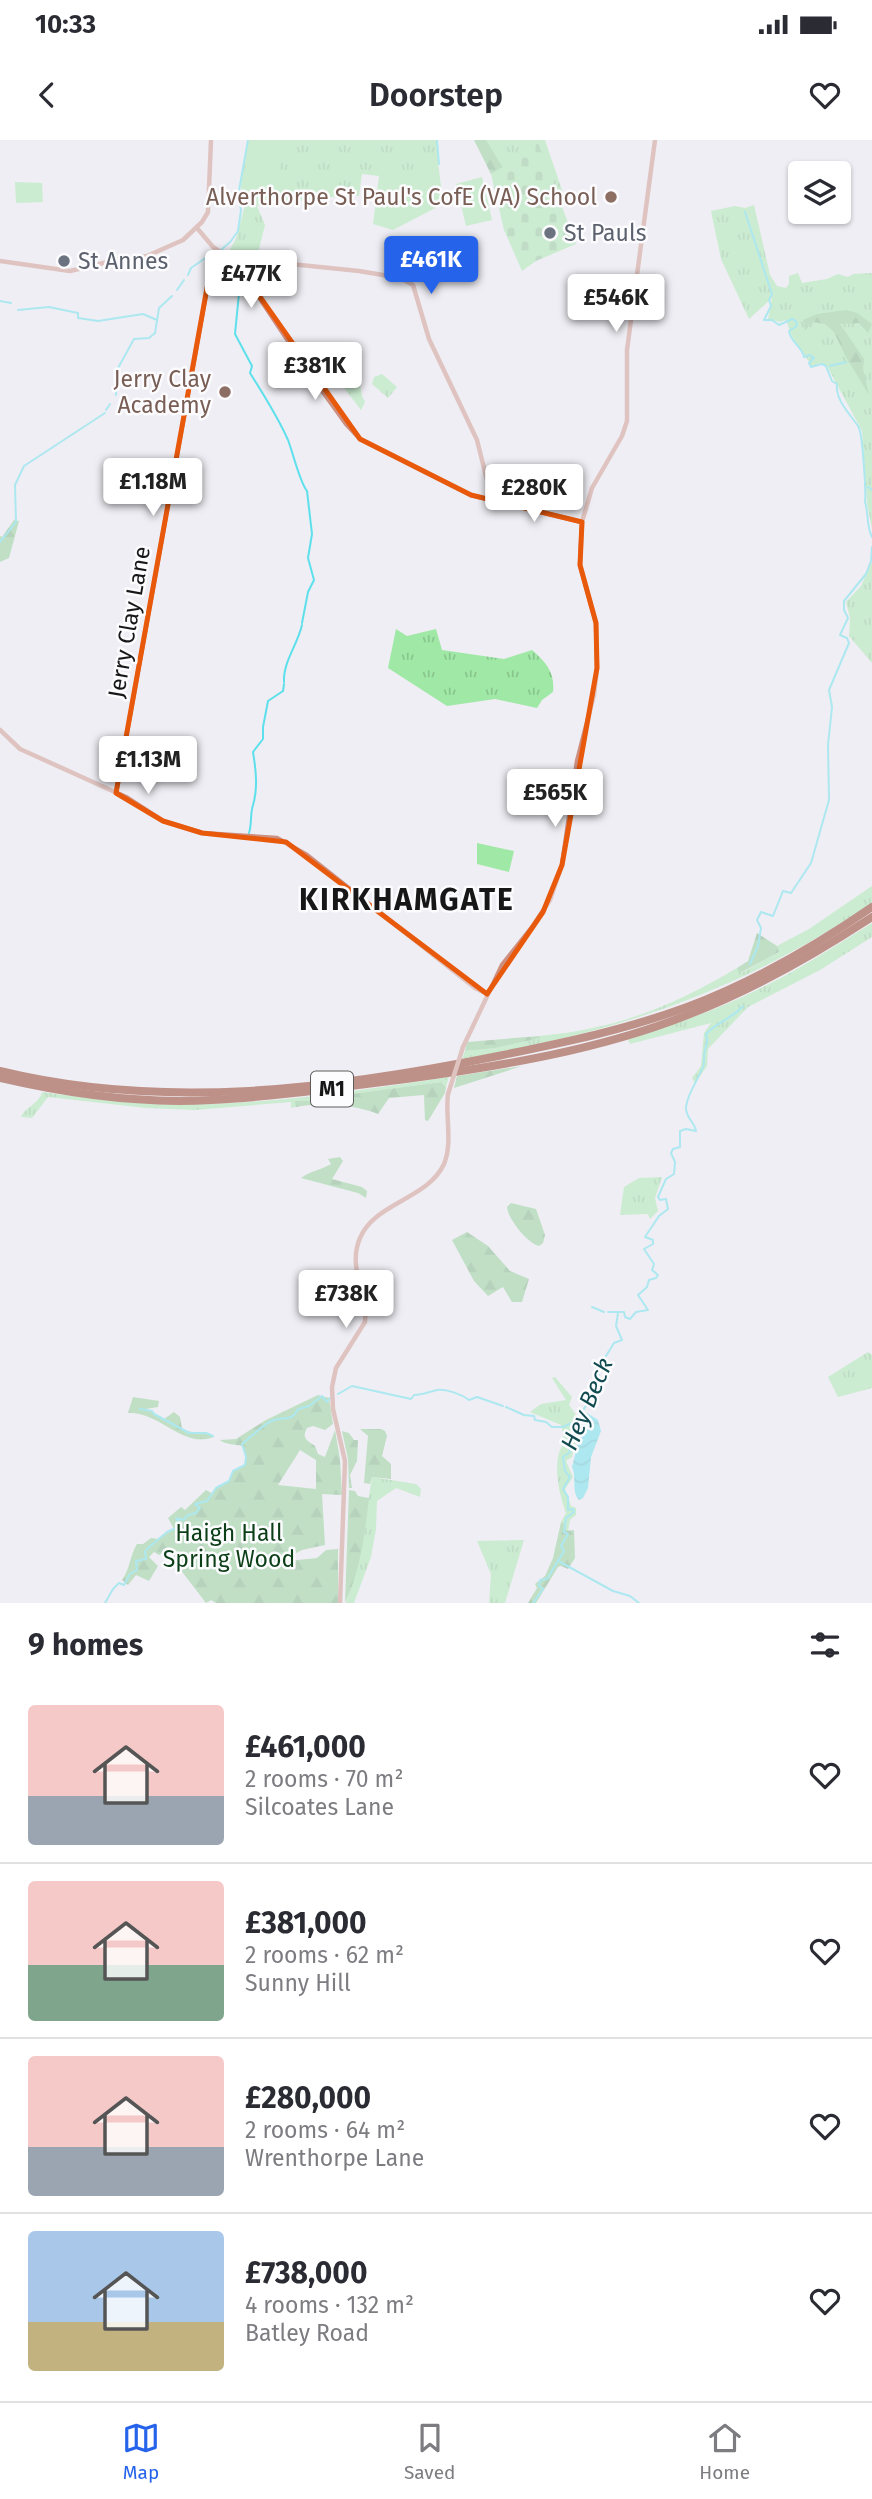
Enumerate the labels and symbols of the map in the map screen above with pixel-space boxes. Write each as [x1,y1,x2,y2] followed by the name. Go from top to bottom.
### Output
[206,183,597,211] place label: Alverthorpe St Paul's CofE (VA) School
[603,189,619,205] marker: Alverthorpe St Paul's CofE (VA) School
[564,219,646,247] place label: St Pauls
[542,225,558,241] marker: St Pauls
[382,236,480,296] pin: £461K
[78,247,168,275] place label: St Annes
[202,250,300,310] pin: £477K
[56,253,72,269] marker: St Annes
[567,274,665,334] pin: £546K
[266,342,364,402] pin: £381K
[114,365,212,419] place label: Jerry Clay Academy
[217,384,233,400] marker: Jerry Clay Academy
[96,458,210,518] pin: £1.18M
[485,464,583,524] pin: £280K
[102,544,156,700] street label: Jerry Clay Lane
[91,736,205,796] pin: £1.13M
[506,770,604,829] pin: £565K
[299,882,515,918] district label: KIRKHAMGATE
[311,1072,353,1107] road number: M1
[297,1270,395,1330] pin: £738K
[555,1354,619,1454] water label: Hey Beck
[163,1519,295,1573] park label: Haigh Hall Spring Wood

